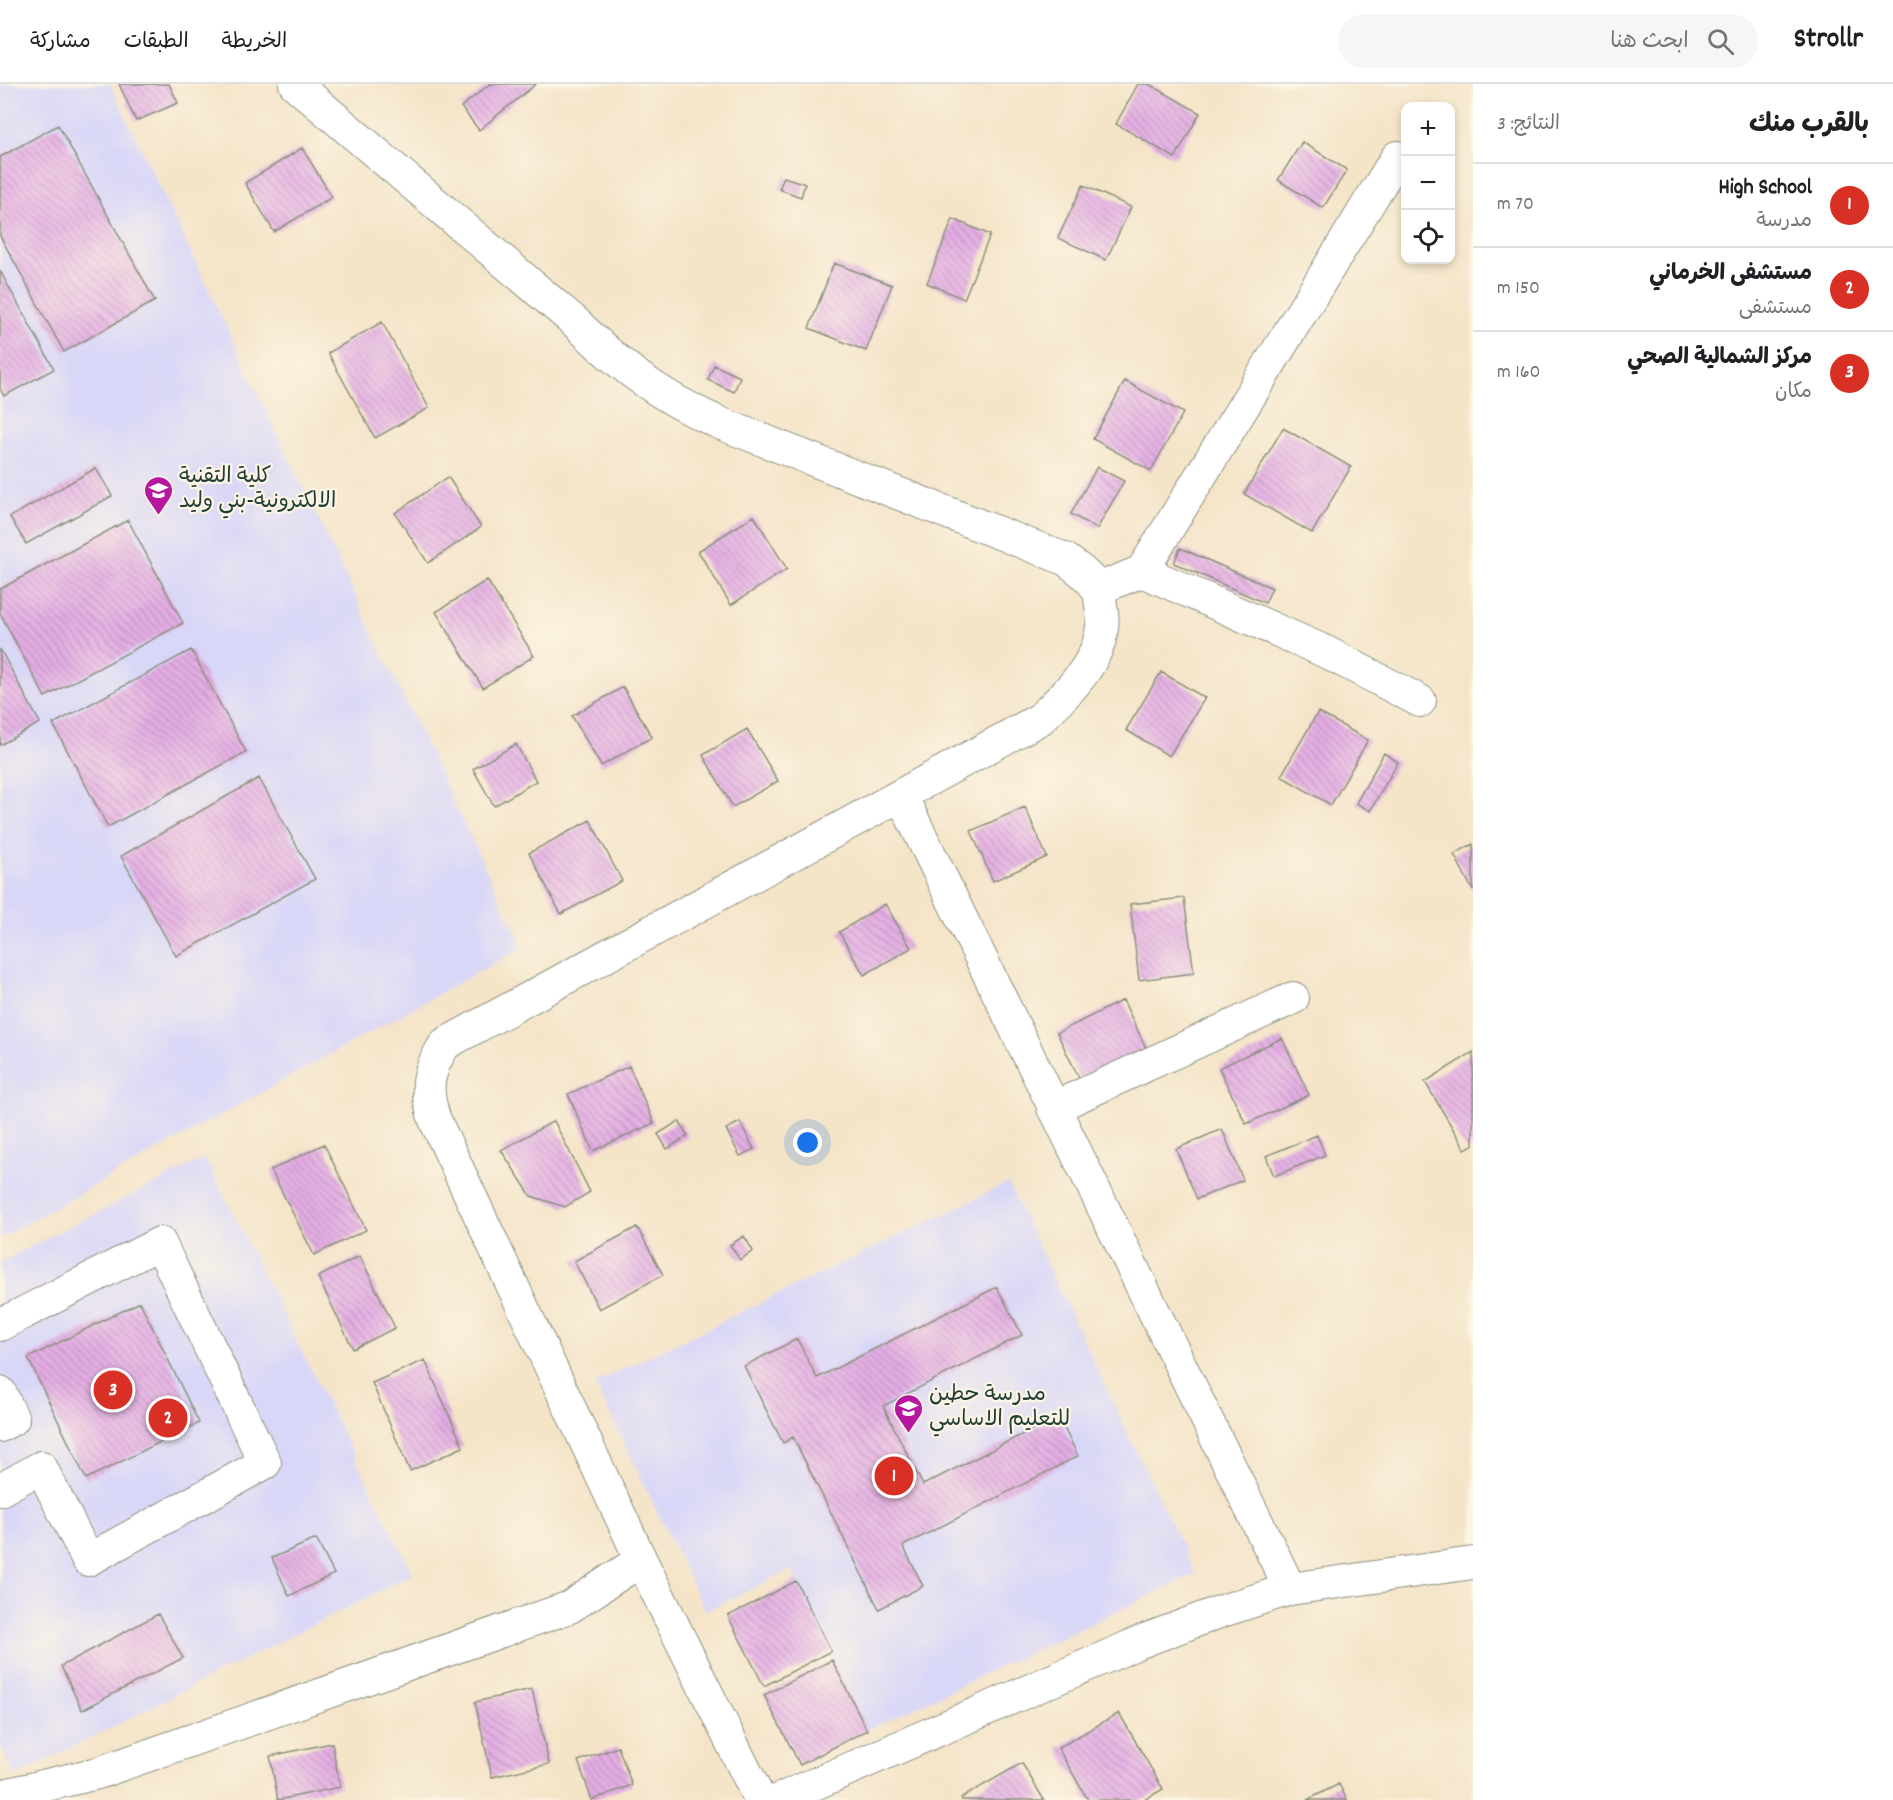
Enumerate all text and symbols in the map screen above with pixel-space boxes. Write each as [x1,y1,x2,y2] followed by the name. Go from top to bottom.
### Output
[1338,14,1758,68] search box
[1794,21,1863,61] text: Strollr
[1704,25,1737,58] icon: search
[1610,27,1689,58] text: ابحث هنا
[30,28,91,58] text: مشاركة
[124,28,189,58] text: الطبقات
[222,28,287,58] text: الخريطة
[1401,102,1455,264] map controls
[1401,102,1455,156] button: +
[1749,107,1869,144] text: بالقرب منك
[1497,111,1560,139] text: النتائج: 3
[1401,156,1455,210] button: −
[1719,173,1812,204] text: High School
[1497,191,1534,219] text: 70 m
[1847,191,1852,219] text: 1
[1756,208,1812,236] text: مدرسة
[1401,210,1455,264] button: locate
[1649,259,1812,290] text: مستشفى الخرماني
[1497,275,1540,303] text: 150 m
[1845,275,1854,303] text: 2
[1739,295,1812,323] text: مستشفى
[1627,343,1812,374] text: مركز الشمالية الصحي
[1497,359,1540,387] text: 160 m
[1845,359,1854,387] text: 3
[1775,379,1812,407] text: مكان
[179,462,336,519] place label: كلية التقنية الالكترونية-بني وليد
[142,474,174,516] school or university icon: كلية التقنية الالكترونية-بني وليد
[793,1128,822,1157] your location
[94,1368,132,1412] pin: 3
[929,1380,1070,1437] place label: مدرسة حطين للتعليم الاساسي
[892,1392,924,1434] school or university icon: مدرسة حطين للتعليم الاساسي
[148,1396,188,1440] pin: 2
[874,1454,914,1498] pin: 1

